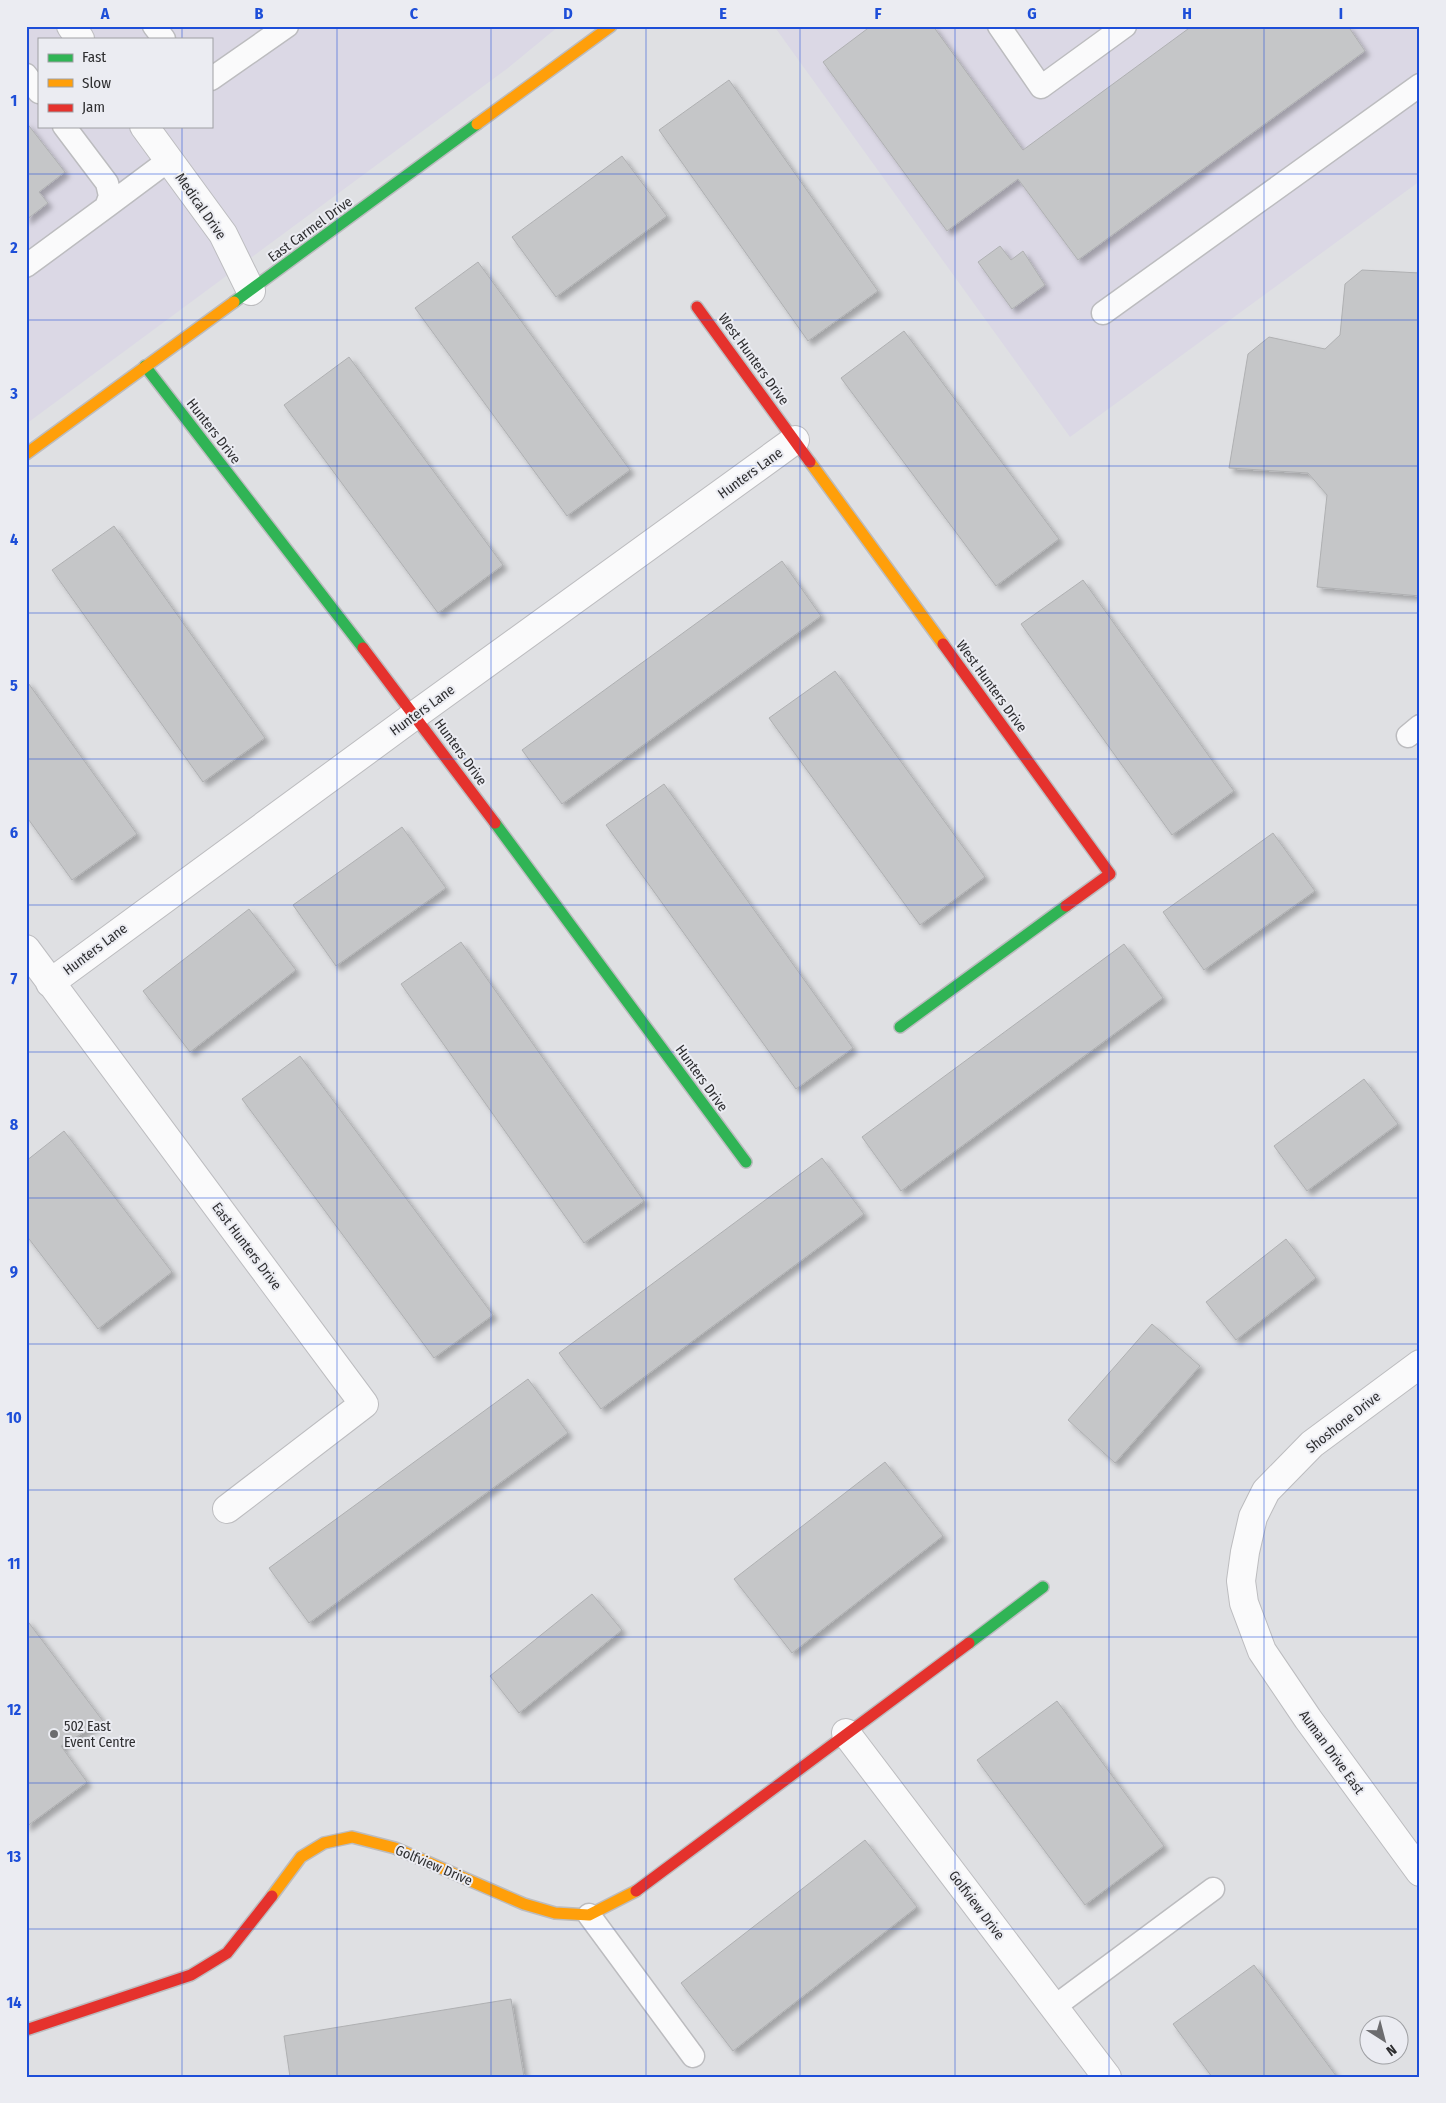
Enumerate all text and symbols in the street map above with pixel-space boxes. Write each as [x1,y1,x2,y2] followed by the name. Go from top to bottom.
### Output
[100,4,110,23] text: A
[255,4,264,23] text: B
[410,4,419,23] text: C
[563,4,573,23] text: D
[719,4,727,23] text: E
[874,4,882,23] text: F
[1027,4,1037,23] text: G
[1182,4,1192,23] text: H
[1339,4,1343,23] text: I
[38,38,212,128] legend
[82,48,106,66] text: Fast
[82,74,111,92] text: Slow
[11,91,17,110] text: 1
[82,98,105,116] text: Jam
[172,170,230,243] street label: Medical Drive
[265,193,356,266] street label: East Carmel Drive
[9,238,18,257] text: 2
[715,310,793,409] street label: West Hunters Drive
[9,384,18,403] text: 3
[183,395,244,467] street label: Hunters Drive
[715,444,786,503] street label: Hunters Lane
[10,530,18,549] text: 4
[953,637,1031,736] street label: West Hunters Drive
[10,676,18,695] text: 5
[387,681,458,740] street label: Hunters Lane
[431,716,490,789] street label: Hunters Drive
[10,823,18,842] text: 6
[60,920,131,979] street label: Hunters Lane
[11,969,18,988] text: 7
[672,1042,731,1115] street label: Hunters Drive
[10,1115,19,1134] text: 8
[208,1199,285,1293] street label: East Hunters Drive
[10,1262,18,1281] text: 9
[1303,1388,1384,1457] street label: Shoshone Drive
[6,1408,22,1427] text: 10
[7,1554,21,1573] text: 11
[7,1700,22,1719] text: 12
[1295,1707,1368,1798] street label: Auman Drive East
[64,1718,136,1751] place label: 502 East Event Centre
[48,1728,60,1740] marker: 502 East Event Centre
[393,1842,475,1889] street label: Golfview Drive
[7,1847,22,1866] text: 13
[945,1867,1008,1943] street label: Golfview Drive
[7,1993,22,2012] text: 14
[1358,2016,1408,2066] north arrow
[1383,2041,1400,2059] text: N

